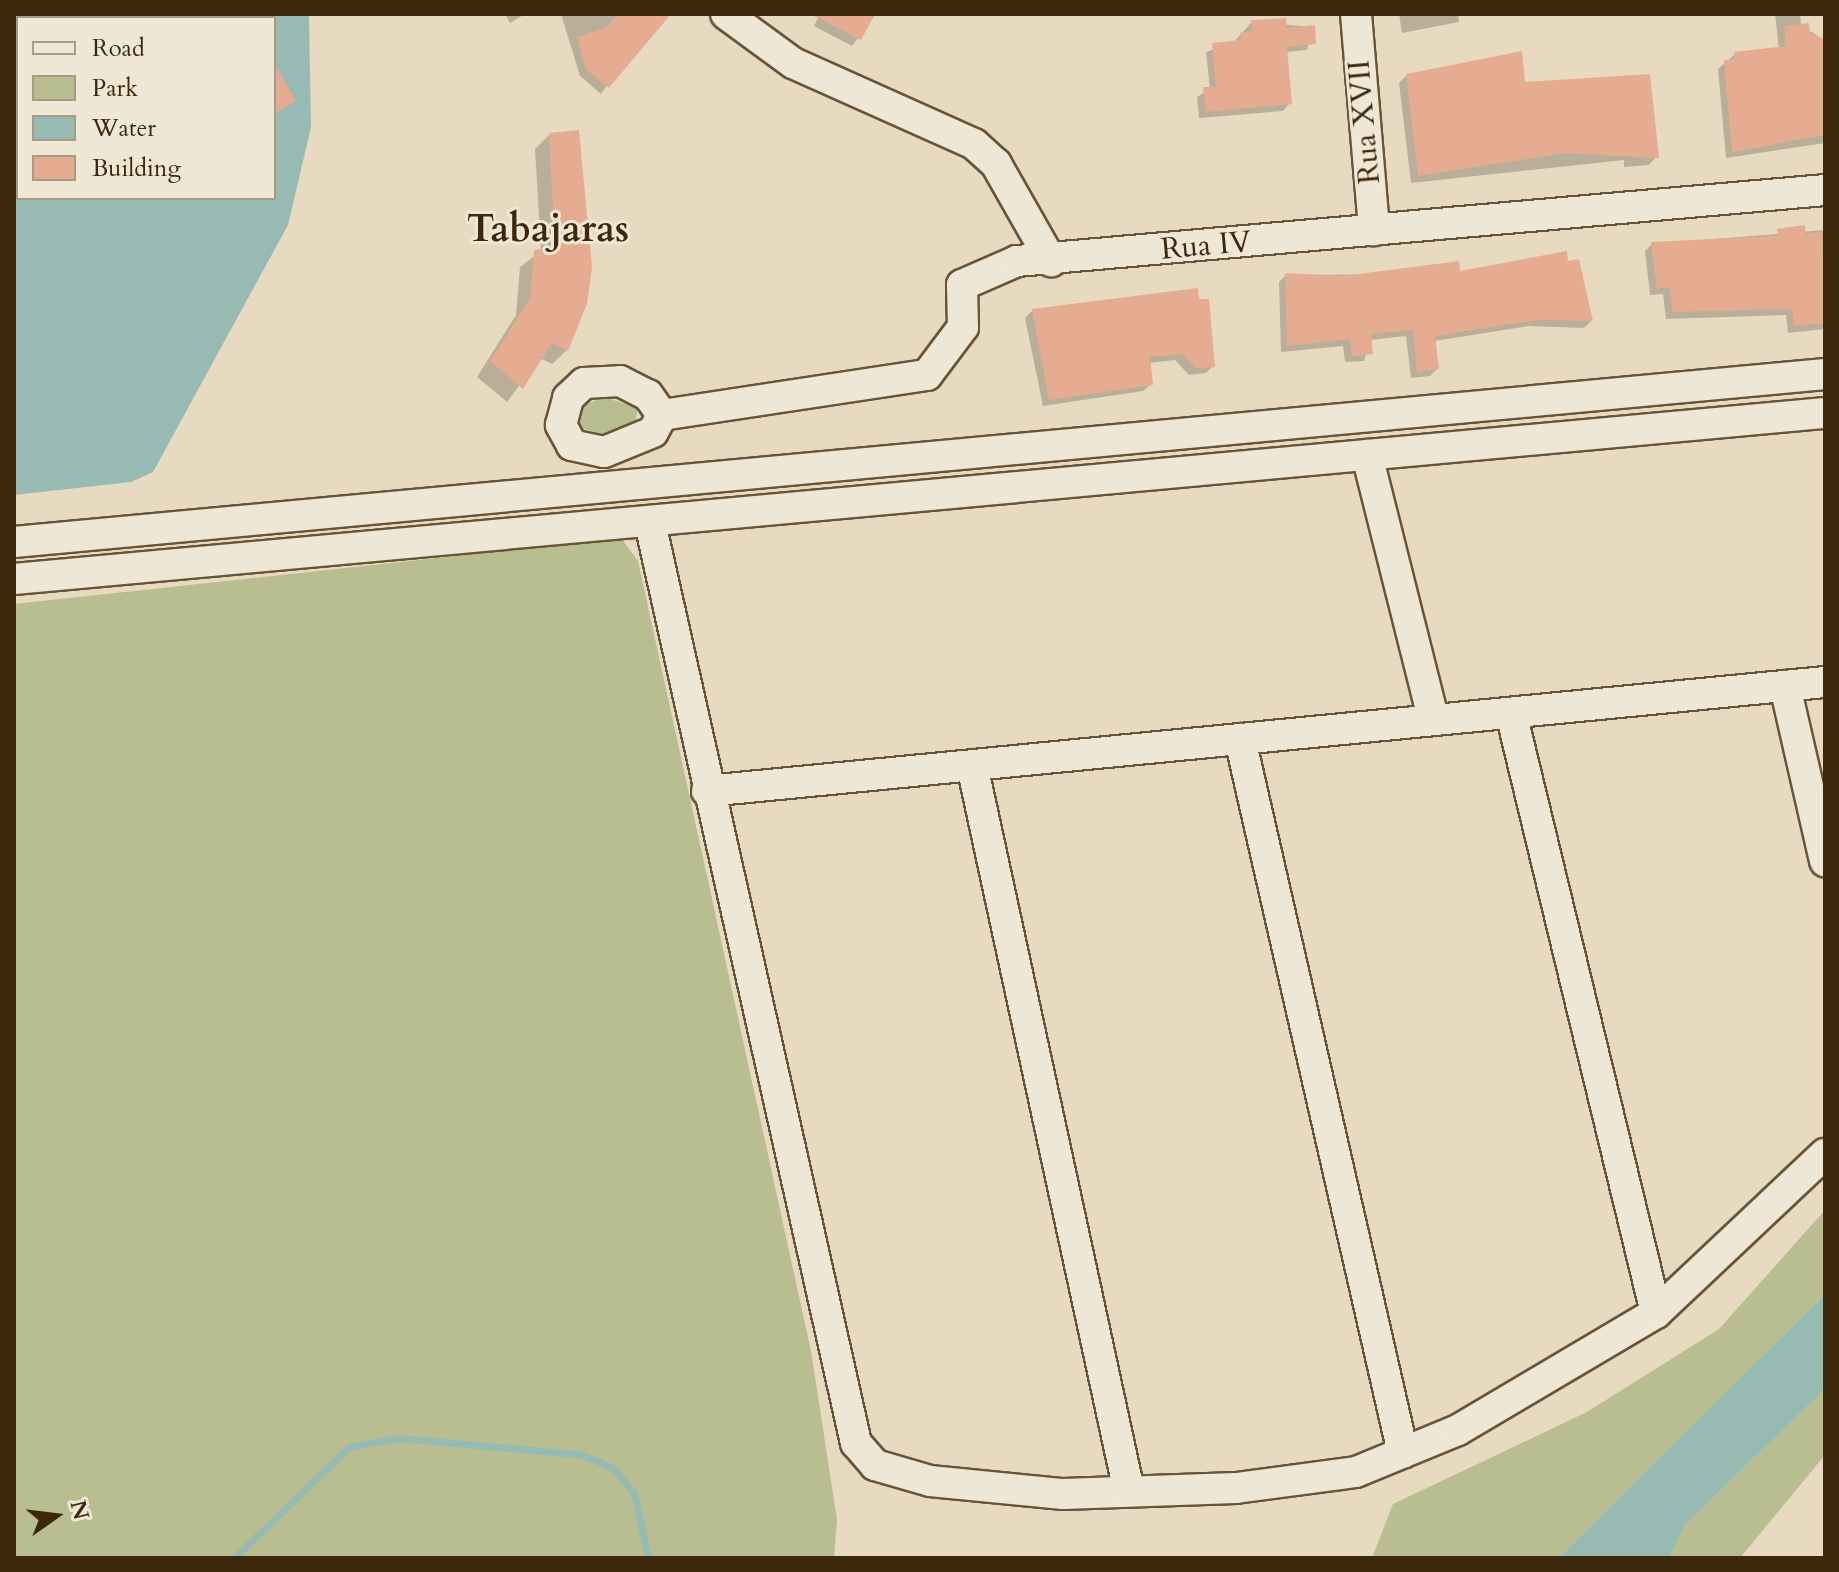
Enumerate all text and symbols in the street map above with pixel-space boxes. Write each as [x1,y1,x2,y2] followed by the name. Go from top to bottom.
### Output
[16,16,276,200] legend
[92,32,145,65] text: Road
[1342,58,1388,186] street label: Rua XVII
[92,72,138,105] text: Park
[92,112,156,145] text: Water
[92,152,181,185] text: Building
[467,207,629,253] district label: Tabajaras
[1159,224,1253,268] street label: Rua IV
[16,1476,96,1556] north arrow
[62,1497,96,1523] text: N

